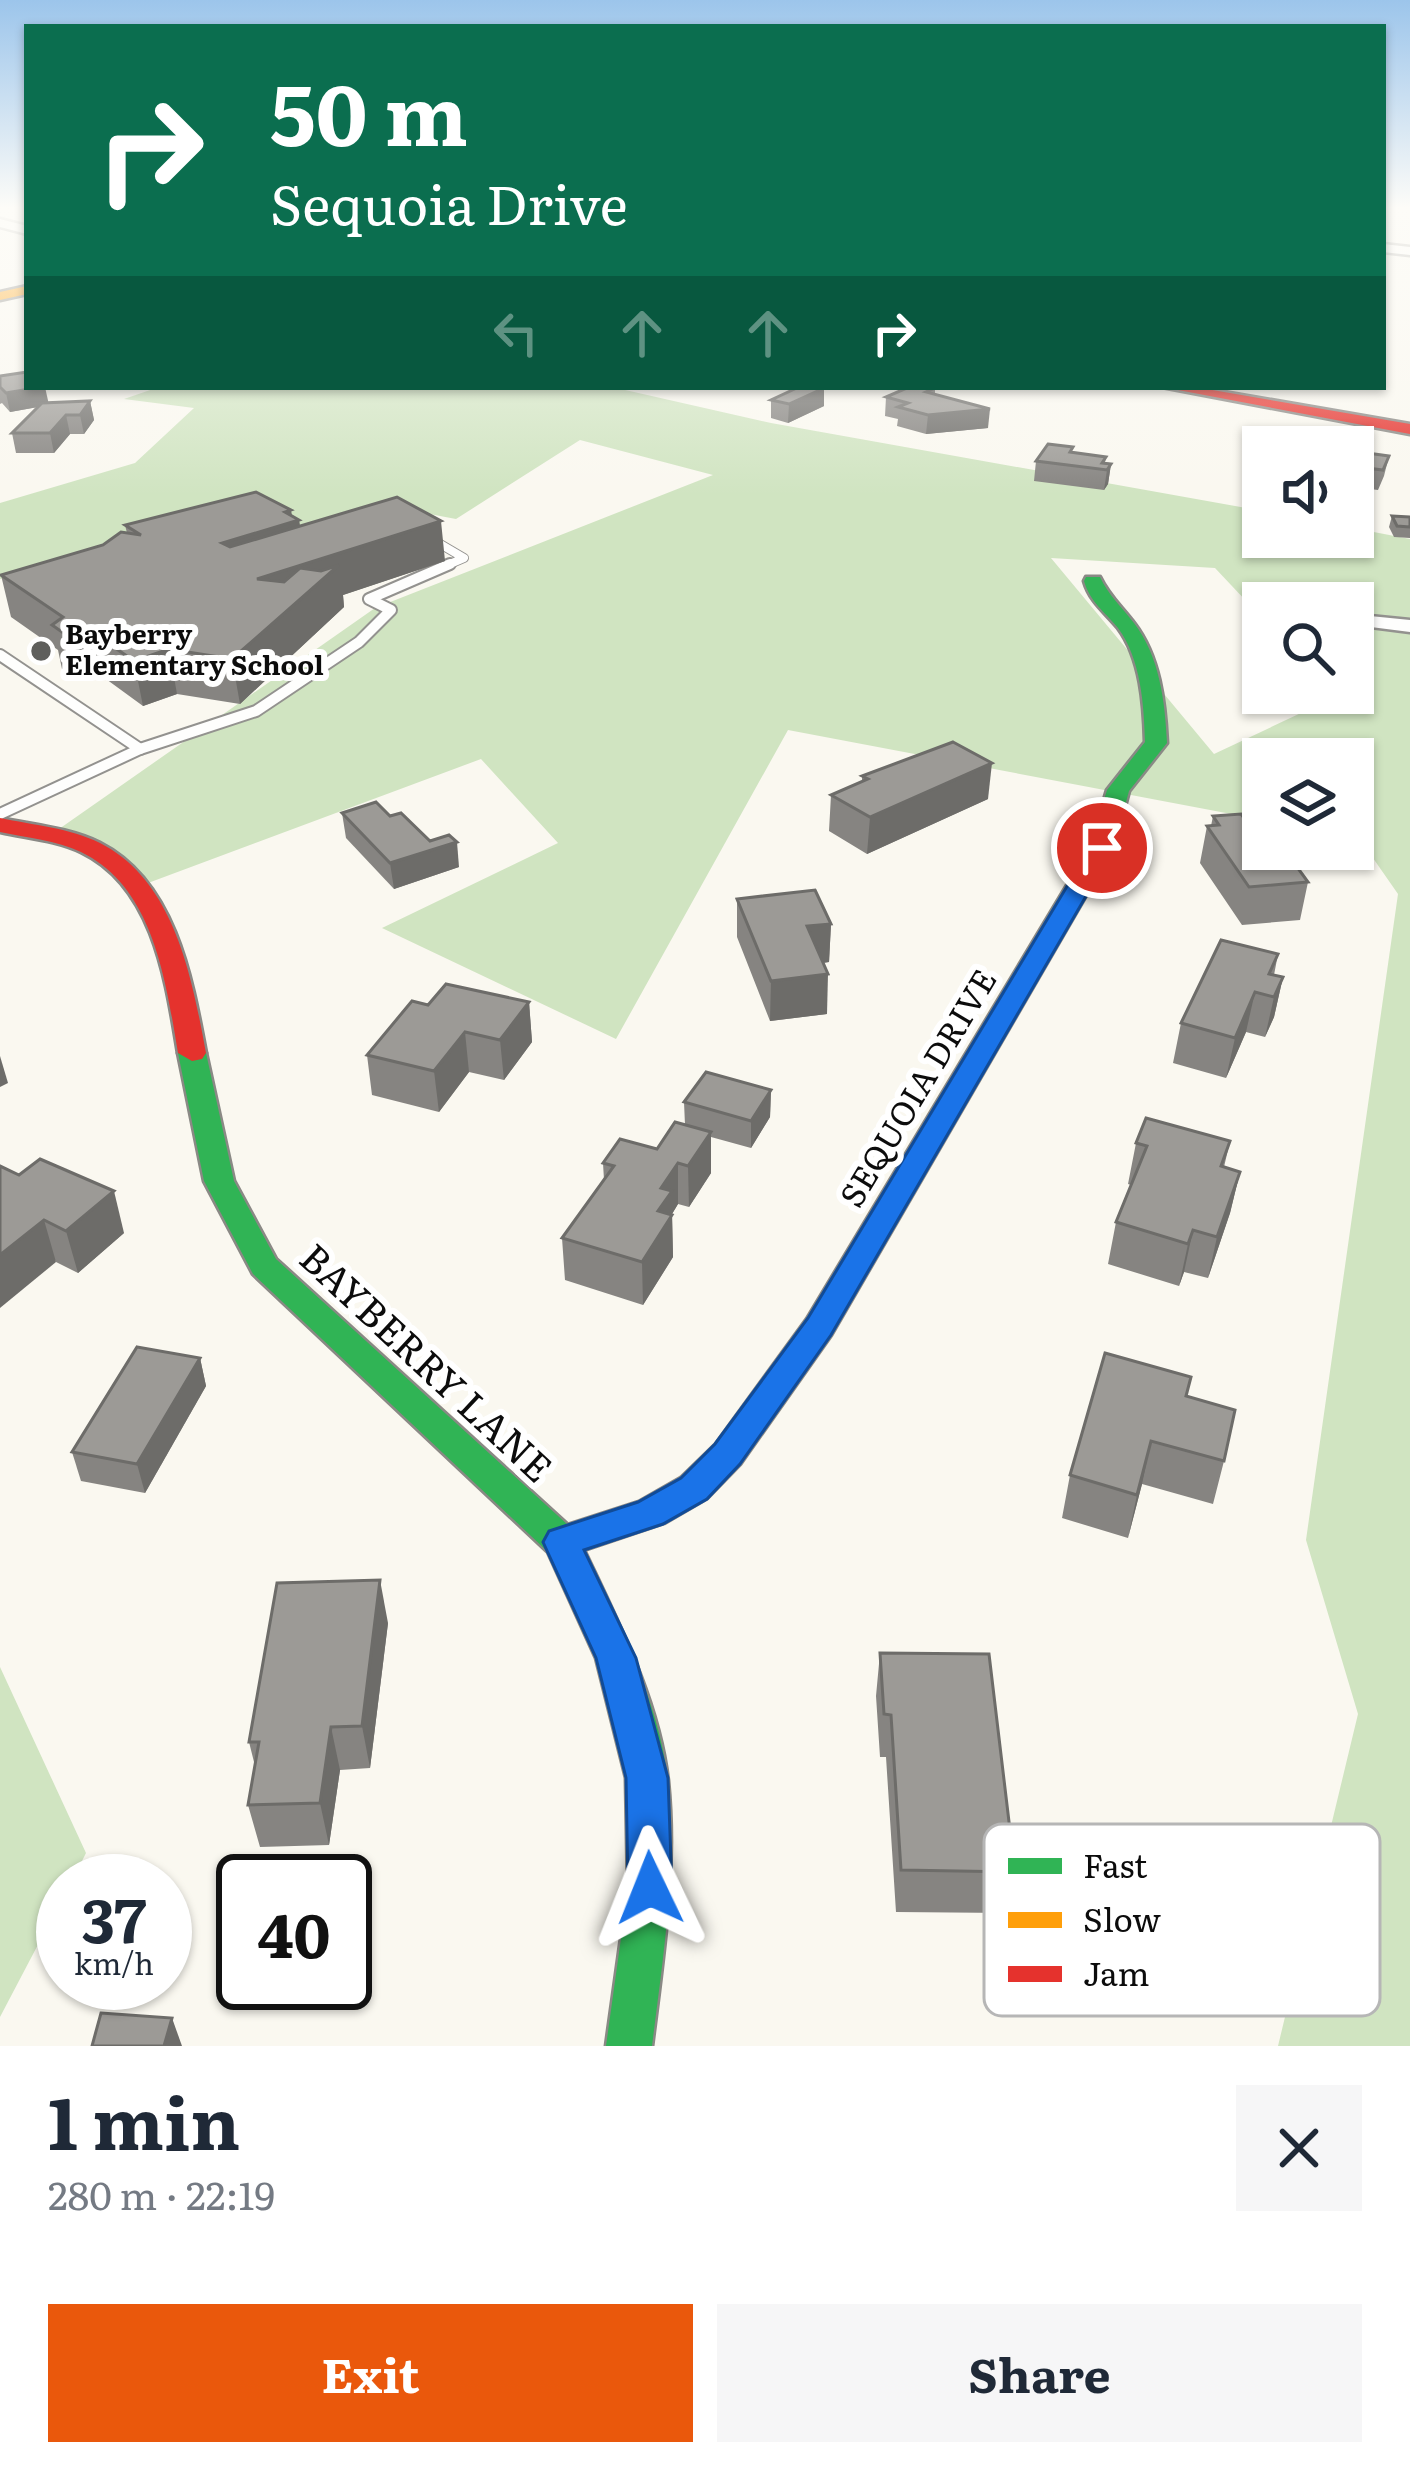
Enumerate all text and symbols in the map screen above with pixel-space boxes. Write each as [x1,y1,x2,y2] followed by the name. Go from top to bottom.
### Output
[270,47,468,172] text: 50 m
[72,72,228,228] icon: right
[270,161,628,242] text: Sequoia Drive
[483,300,549,366] icon: left
[609,300,675,366] icon: ahead
[735,300,801,366] icon: ahead
[861,300,927,366] icon: right
[1242,426,1374,870] map controls
[1242,426,1374,558] button: sound
[1242,582,1374,714] button: search
[65,612,324,683] place label: Bayberry Elementary School
[28,638,54,664] marker: Bayberry Elementary School
[1242,738,1374,870] button: layers
[1051,797,1153,899] pin
[1069,815,1135,881] icon: arrive
[825,958,1006,1215] street label: SEQUOIA DRIVE
[288,1228,568,1494] street label: BAYBERRY LANE
[984,1824,1380,2016] legend
[587,1825,713,1951] position arrow
[1083,1839,1148,1888] text: Fast
[216,1854,372,2010] speed limit sign: 40
[82,1872,146,1961] text: 37
[1083,1893,1161,1942] text: Slow
[74,1940,154,1984] text: km/h
[1083,1947,1150,1996] text: Jam
[48,2065,240,2172] text: 1 min
[1236,2085,1362,2211] button: close
[48,2164,275,2222] text: 280 m · 22:19
[48,2304,693,2442] button: Exit
[717,2304,1362,2442] button: Share

